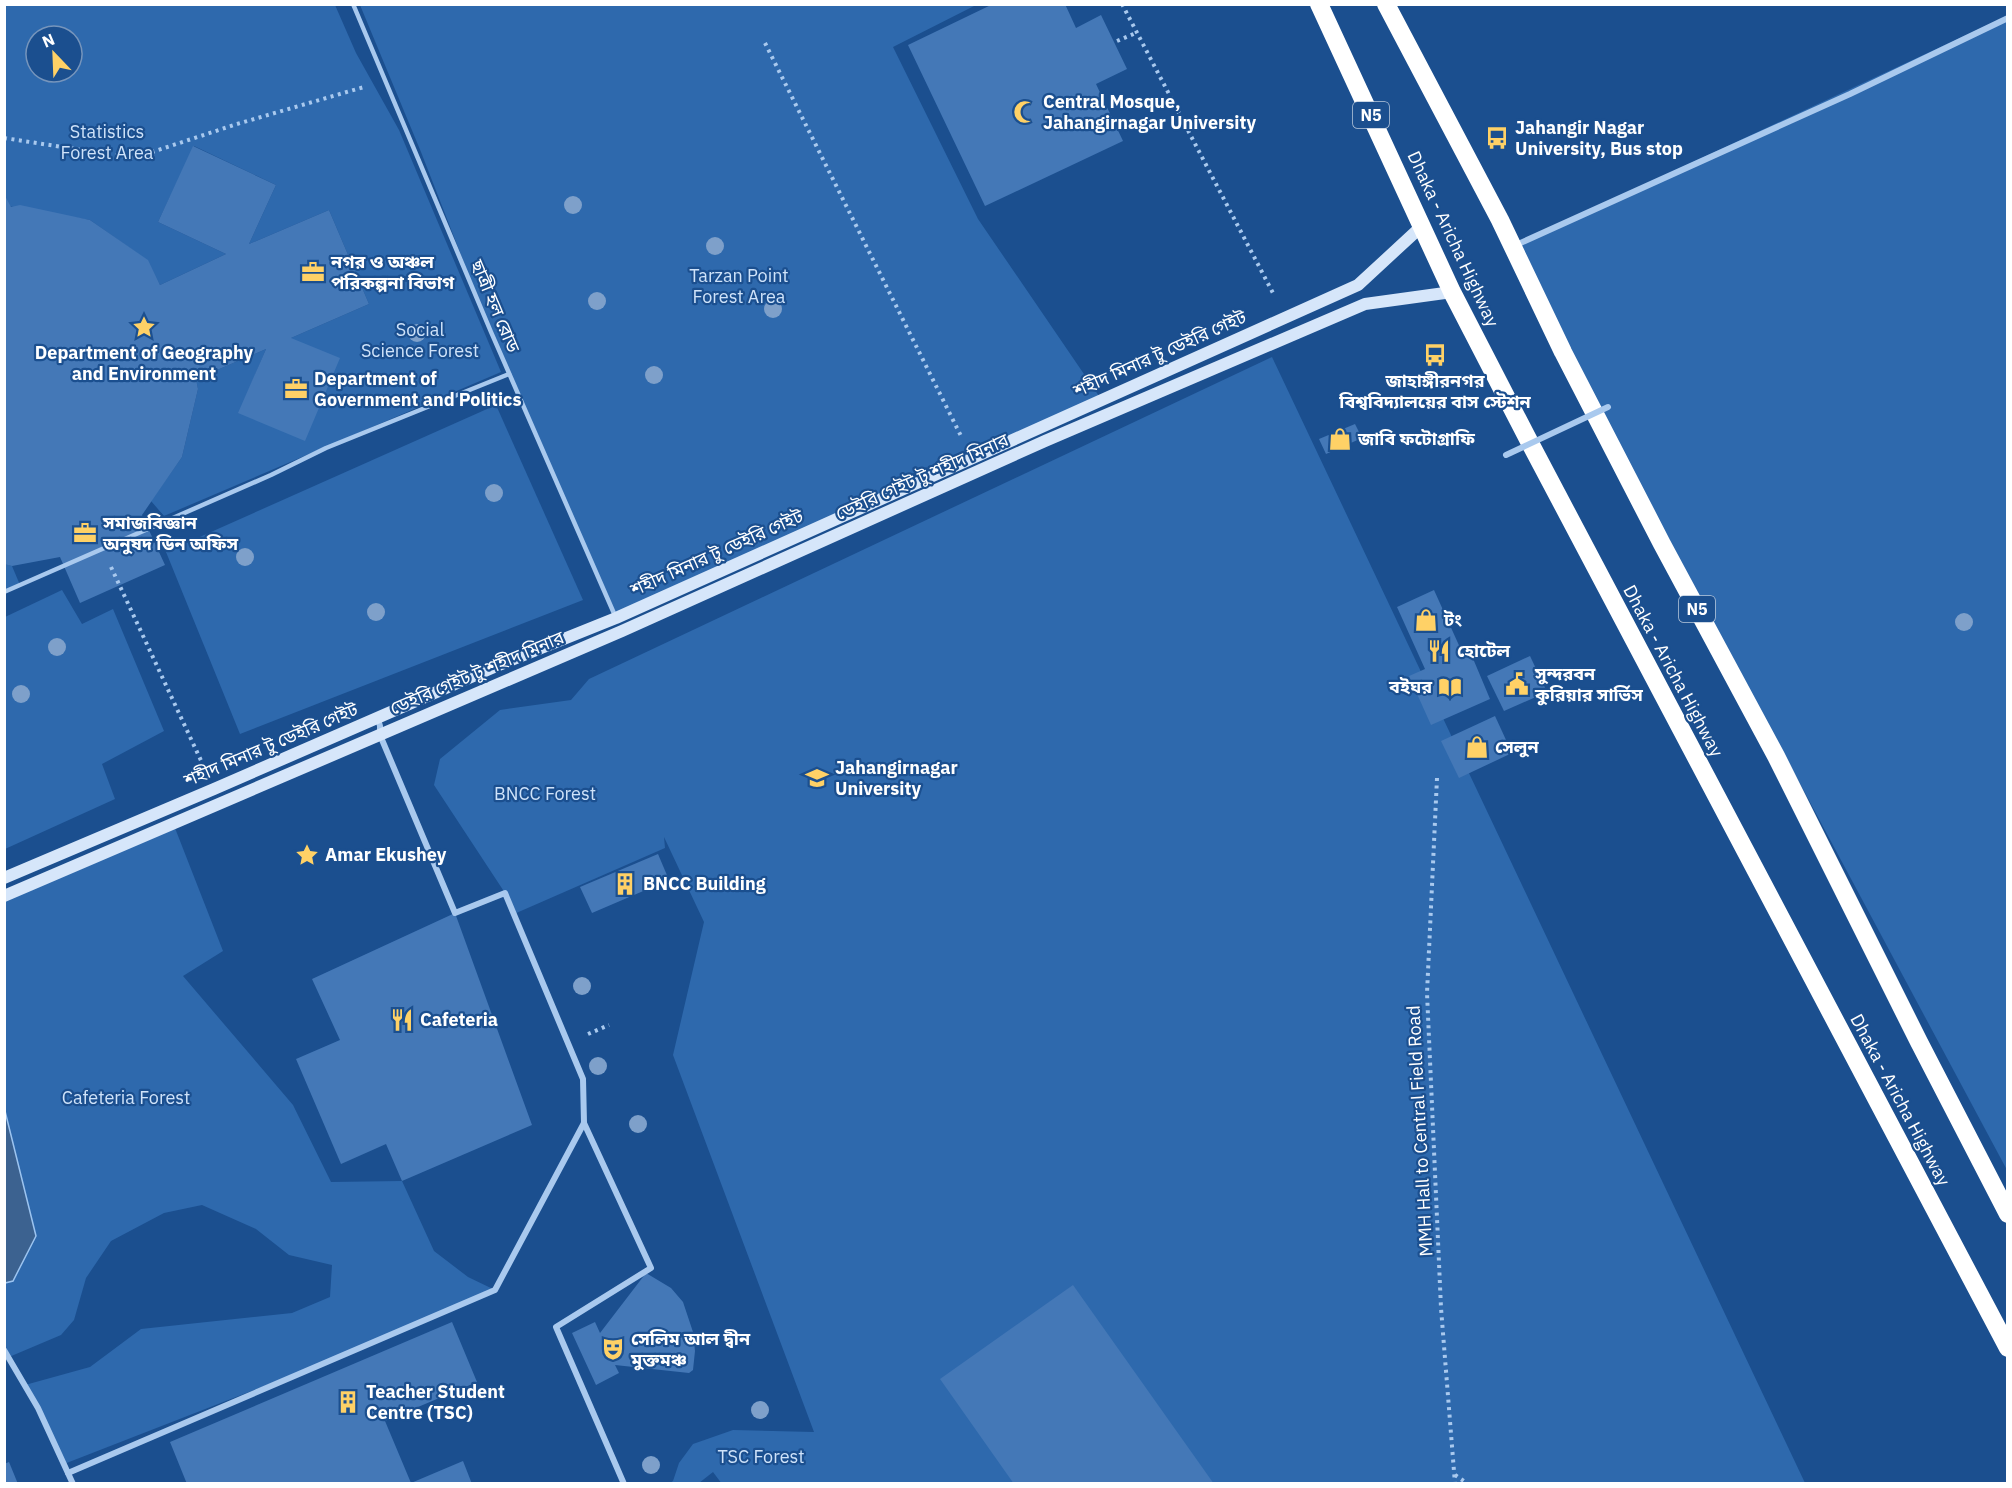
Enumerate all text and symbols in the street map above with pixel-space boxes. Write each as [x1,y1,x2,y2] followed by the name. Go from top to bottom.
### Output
[24,24,84,84] north arrow
[39,29,57,52] text: N
[1043,90,1256,134] place label: Central Mosque, Jahangirnagar University
[1012,99,1038,125] mosque icon: Central Mosque, Jahangirnagar University
[1353,102,1389,128] road number: N5
[1515,116,1683,160] place label: Jahangir Nagar University, Bus stop
[61,120,154,164] park label: Statistics Forest Area
[1484,125,1510,151] bus stop icon: Jahangir Nagar University, Bus stop
[1403,147,1504,330] street label: Dhaka - Aricha Highway
[330,250,455,294] place label: নগর ও অঞ্চল পরিকল্পনা বিভাগ
[465,255,525,356] street label: ছাত্রী হল রোড
[300,259,326,285] office icon: নগর ও অঞ্চল পরিকল্পনা বিভাগ
[689,264,789,308] park label: Tarzan Point Forest Area
[1069,305,1251,403] street label: শহীদ মিনার টু ডেইরি গেইট
[131,314,157,340] place icon: Department of Geography and Environment
[361,318,479,362] park label: Social Science Forest
[35,341,254,385] place label: Department of Geography and Environment
[1422,342,1448,368] bus stop icon: জাহাঙ্গীরনগর বিশ্ববিদ্যালয়ের বাস স্টেশন
[314,367,521,411] place label: Department of Government and Politics
[1338,369,1531,413] place label: জাহাঙ্গীরনগর বিশ্ববিদ্যালয়ের বাস স্টেশন
[283,376,309,402] office icon: Department of Government and Politics
[1327,426,1353,452] shop icon: জাবি ফটোগ্রাফি
[1357,427,1476,450] place label: জাবি ফটোগ্রাফি
[832,428,1012,525] street label: ডেইরি গেইট টু শহীদ মিনার
[626,504,808,602] street label: শহীদ মিনার টু ডেইরি গেইট
[102,511,238,555] place label: সমাজবিজ্ঞান অনুষদ ডিন অফিস
[72,520,98,546] office icon: সমাজবিজ্ঞান অনুষদ ডিন অফিস
[1618,581,1729,761] street label: Dhaka - Aricha Highway
[1679,596,1715,622] road number: N5
[1413,607,1439,633] shop icon: টং
[1443,608,1462,631] place label: টং
[386,625,568,720] street label: ডেইরি গেইট টু শহীদ মিনার
[1426,638,1452,664] restaurant icon: হোটেল
[1457,639,1510,662] place label: হোটেল
[1534,662,1643,706] place label: সুন্দরবন কুরিয়ার সার্ভিস
[1504,671,1530,697] public building icon: সুন্দরবন কুরিয়ার সার্ভিস
[1437,674,1463,700] library icon: বইঘর
[1388,675,1433,698] place label: বইঘর
[179,697,362,792] street label: শহীদ মিনার টু ডেইরি গেইট
[1464,734,1490,760] shop icon: সেলুন
[1495,735,1539,758] place label: সেলুন
[835,756,958,800] place label: Jahangirnagar University
[804,765,830,791] school or university icon: Jahangirnagar University
[494,782,596,805] park label: BNCC Forest
[294,842,320,868] place icon: Amar Ekushey
[325,843,447,866] place label: Amar Ekushey
[612,871,638,897] building icon: BNCC Building
[643,872,766,895] place label: BNCC Building
[1401,1005,1438,1257] street label: MMH Hall to Central Field Road
[389,1007,415,1033] restaurant icon: Cafeteria
[420,1008,498,1031] place label: Cafeteria
[1845,1010,1956,1190] street label: Dhaka - Aricha Highway
[62,1086,190,1109] park label: Cafeteria Forest
[630,1327,751,1371] place label: সেলিম আল দ্বীন মুক্তমঞ্চ
[600,1336,626,1362] theatre icon: সেলিম আল দ্বীন মুক্তমঞ্চ
[366,1380,505,1424] place label: Teacher Student Centre (TSC)
[335,1389,361,1415] building icon: Teacher Student Centre (TSC)
[717,1445,805,1468] park label: TSC Forest

